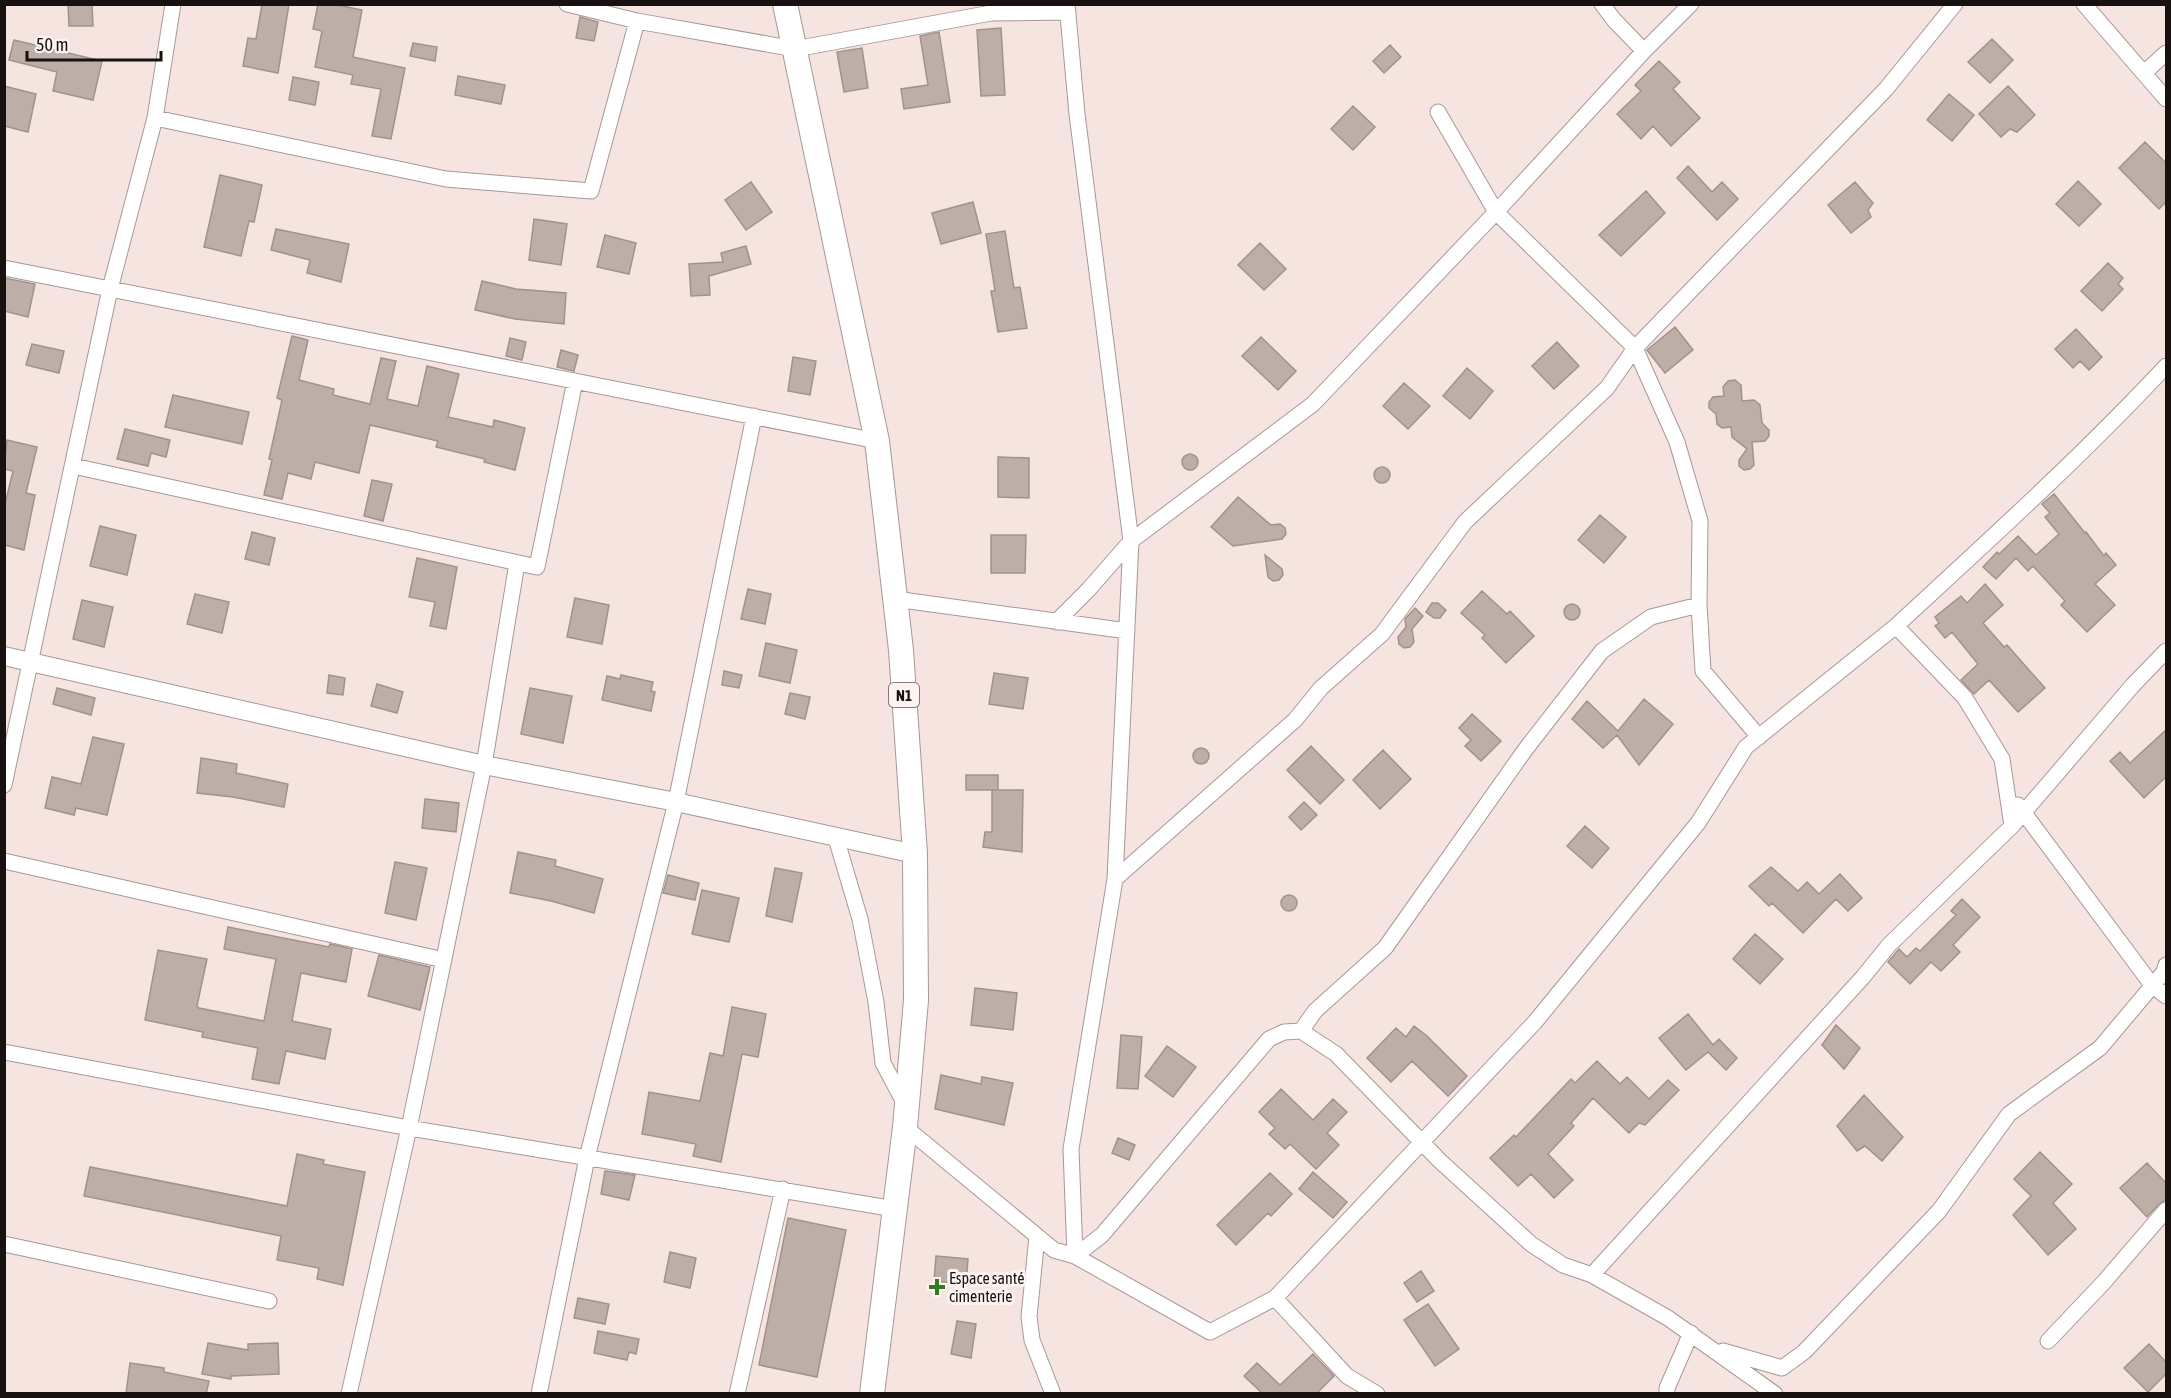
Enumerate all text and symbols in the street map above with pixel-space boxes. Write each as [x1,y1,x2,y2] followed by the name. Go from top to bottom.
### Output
[27,24,160,62] scale bar
[36,34,68,55] text: 50 m
[889,683,919,707] road number: N1
[949,1269,1024,1305] place label: Espace santé cimenterie
[930,1280,944,1294] marker: Espace santé cimenterie

